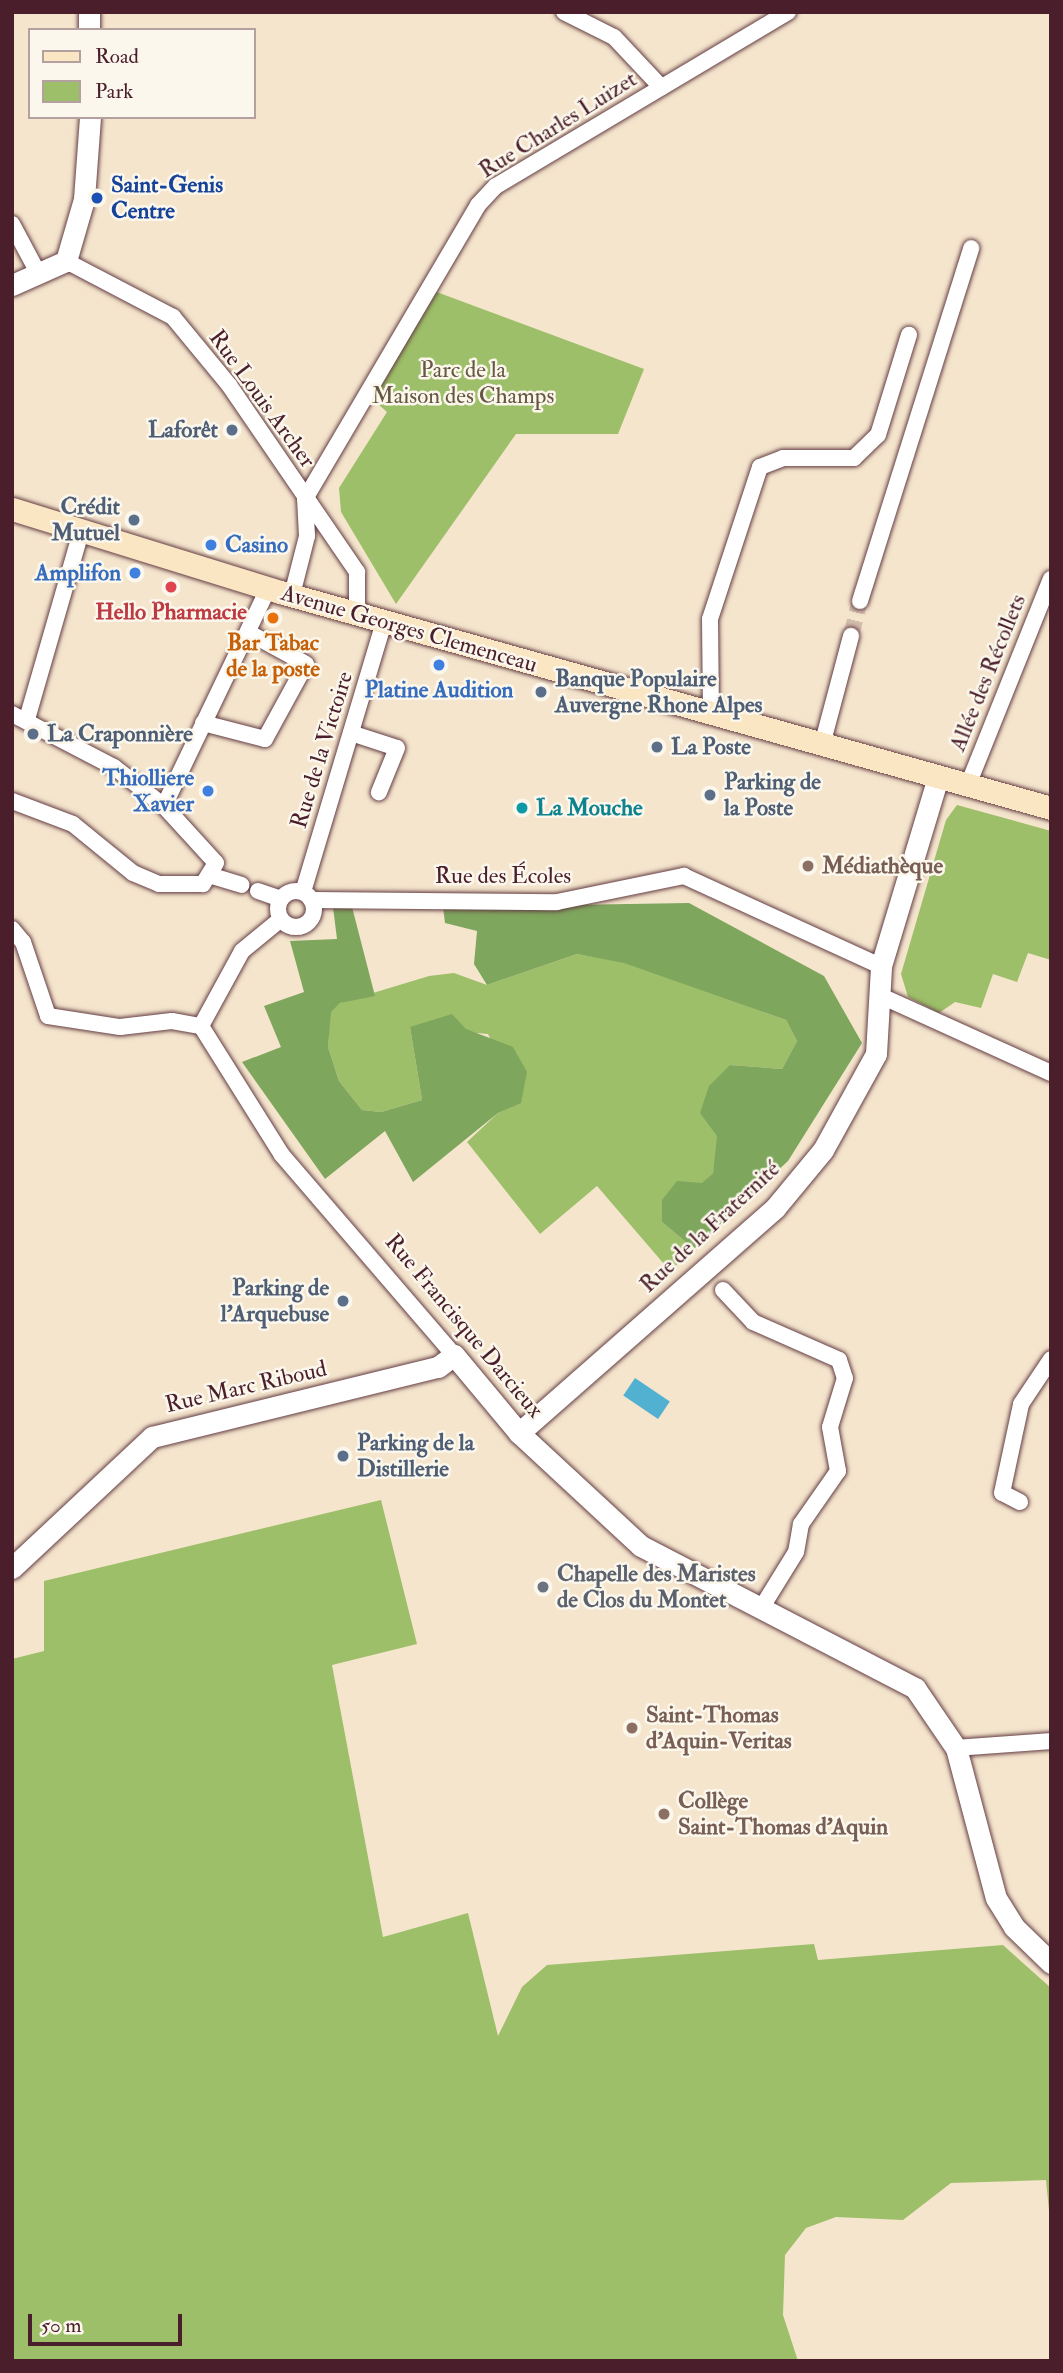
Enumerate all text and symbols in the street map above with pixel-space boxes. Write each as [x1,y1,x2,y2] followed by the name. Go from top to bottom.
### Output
[28,28,256,119] legend
[95,43,139,70] text: Road
[474,65,642,185] street label: Rue Charles Luizet
[95,78,133,105] text: Park
[111,171,223,225] place label: Saint-Genis Centre
[89,190,105,206] marker: Saint-Genis Centre
[203,325,321,473] street label: Rue Louis Archer
[372,356,554,410] park label: Parc de la Maison des Champs
[148,416,218,444] place label: Laforêt
[224,422,240,438] marker: Laforêt
[51,493,120,547] place label: Crédit Mutuel
[126,512,142,528] marker: Crédit Mutuel
[225,531,288,559] place label: Casino
[203,537,219,553] marker: Casino
[35,559,121,587] place label: Amplifon
[127,565,143,581] marker: Amplifon
[163,579,179,595] marker: Hello Pharmacie
[278,579,540,679] street label: Avenue Georges Clemenceau
[944,591,1032,755] street label: Allée des Récollets
[95,598,247,626] place label: Hello Pharmacie
[265,610,281,626] marker: Bar Tabac de la poste
[226,629,320,683] place label: Bar Tabac de la poste
[431,657,447,673] marker: Platine Audition
[555,665,762,719] place label: Banque Populaire Auvergne Rhone Alpes
[285,668,359,832] street label: Rue de la Victoire
[365,676,513,704] place label: Platine Audition
[533,684,549,700] marker: Banque Populaire Auvergne Rhone Alpes
[47,720,193,748] place label: La Craponnière
[25,726,41,742] marker: La Craponnière
[671,733,751,761] place label: La Poste
[649,739,665,755] marker: La Poste
[102,764,194,818] place label: Thiolliere Xavier
[724,768,821,822] place label: Parking de la Poste
[200,783,216,799] marker: Thiolliere Xavier
[702,787,718,803] marker: Parking de la Poste
[536,794,643,822] place label: La Mouche
[514,800,530,816] marker: La Mouche
[822,852,943,880] place label: Médiathèque
[800,858,816,874] marker: Médiathèque
[435,862,571,890] street label: Rue des Écoles
[634,1155,786,1299] street label: Rue de la Fraternité
[379,1228,549,1424] street label: Rue Francisque Darcieux
[221,1274,329,1328] place label: Parking de l'Arquebuse
[335,1293,351,1309] marker: Parking de l'Arquebuse
[163,1355,329,1419] street label: Rue Marc Riboud
[357,1429,474,1483] place label: Parking de la Distillerie
[335,1448,351,1464] marker: Parking de la Distillerie
[557,1560,756,1614] place label: Chapelle des Maristes de Clos du Montet
[535,1579,551,1595] marker: Chapelle des Maristes de Clos du Montet
[646,1701,792,1755] place label: Saint-Thomas d'Aquin-Veritas
[624,1720,640,1736] marker: Saint-Thomas d'Aquin-Veritas
[678,1787,888,1841] place label: Collège Saint-Thomas d'Aquin
[656,1806,672,1822] marker: Collège Saint-Thomas d'Aquin
[32,2300,186,2344] scale bar
[41,2312,82,2339] text: 50 m

